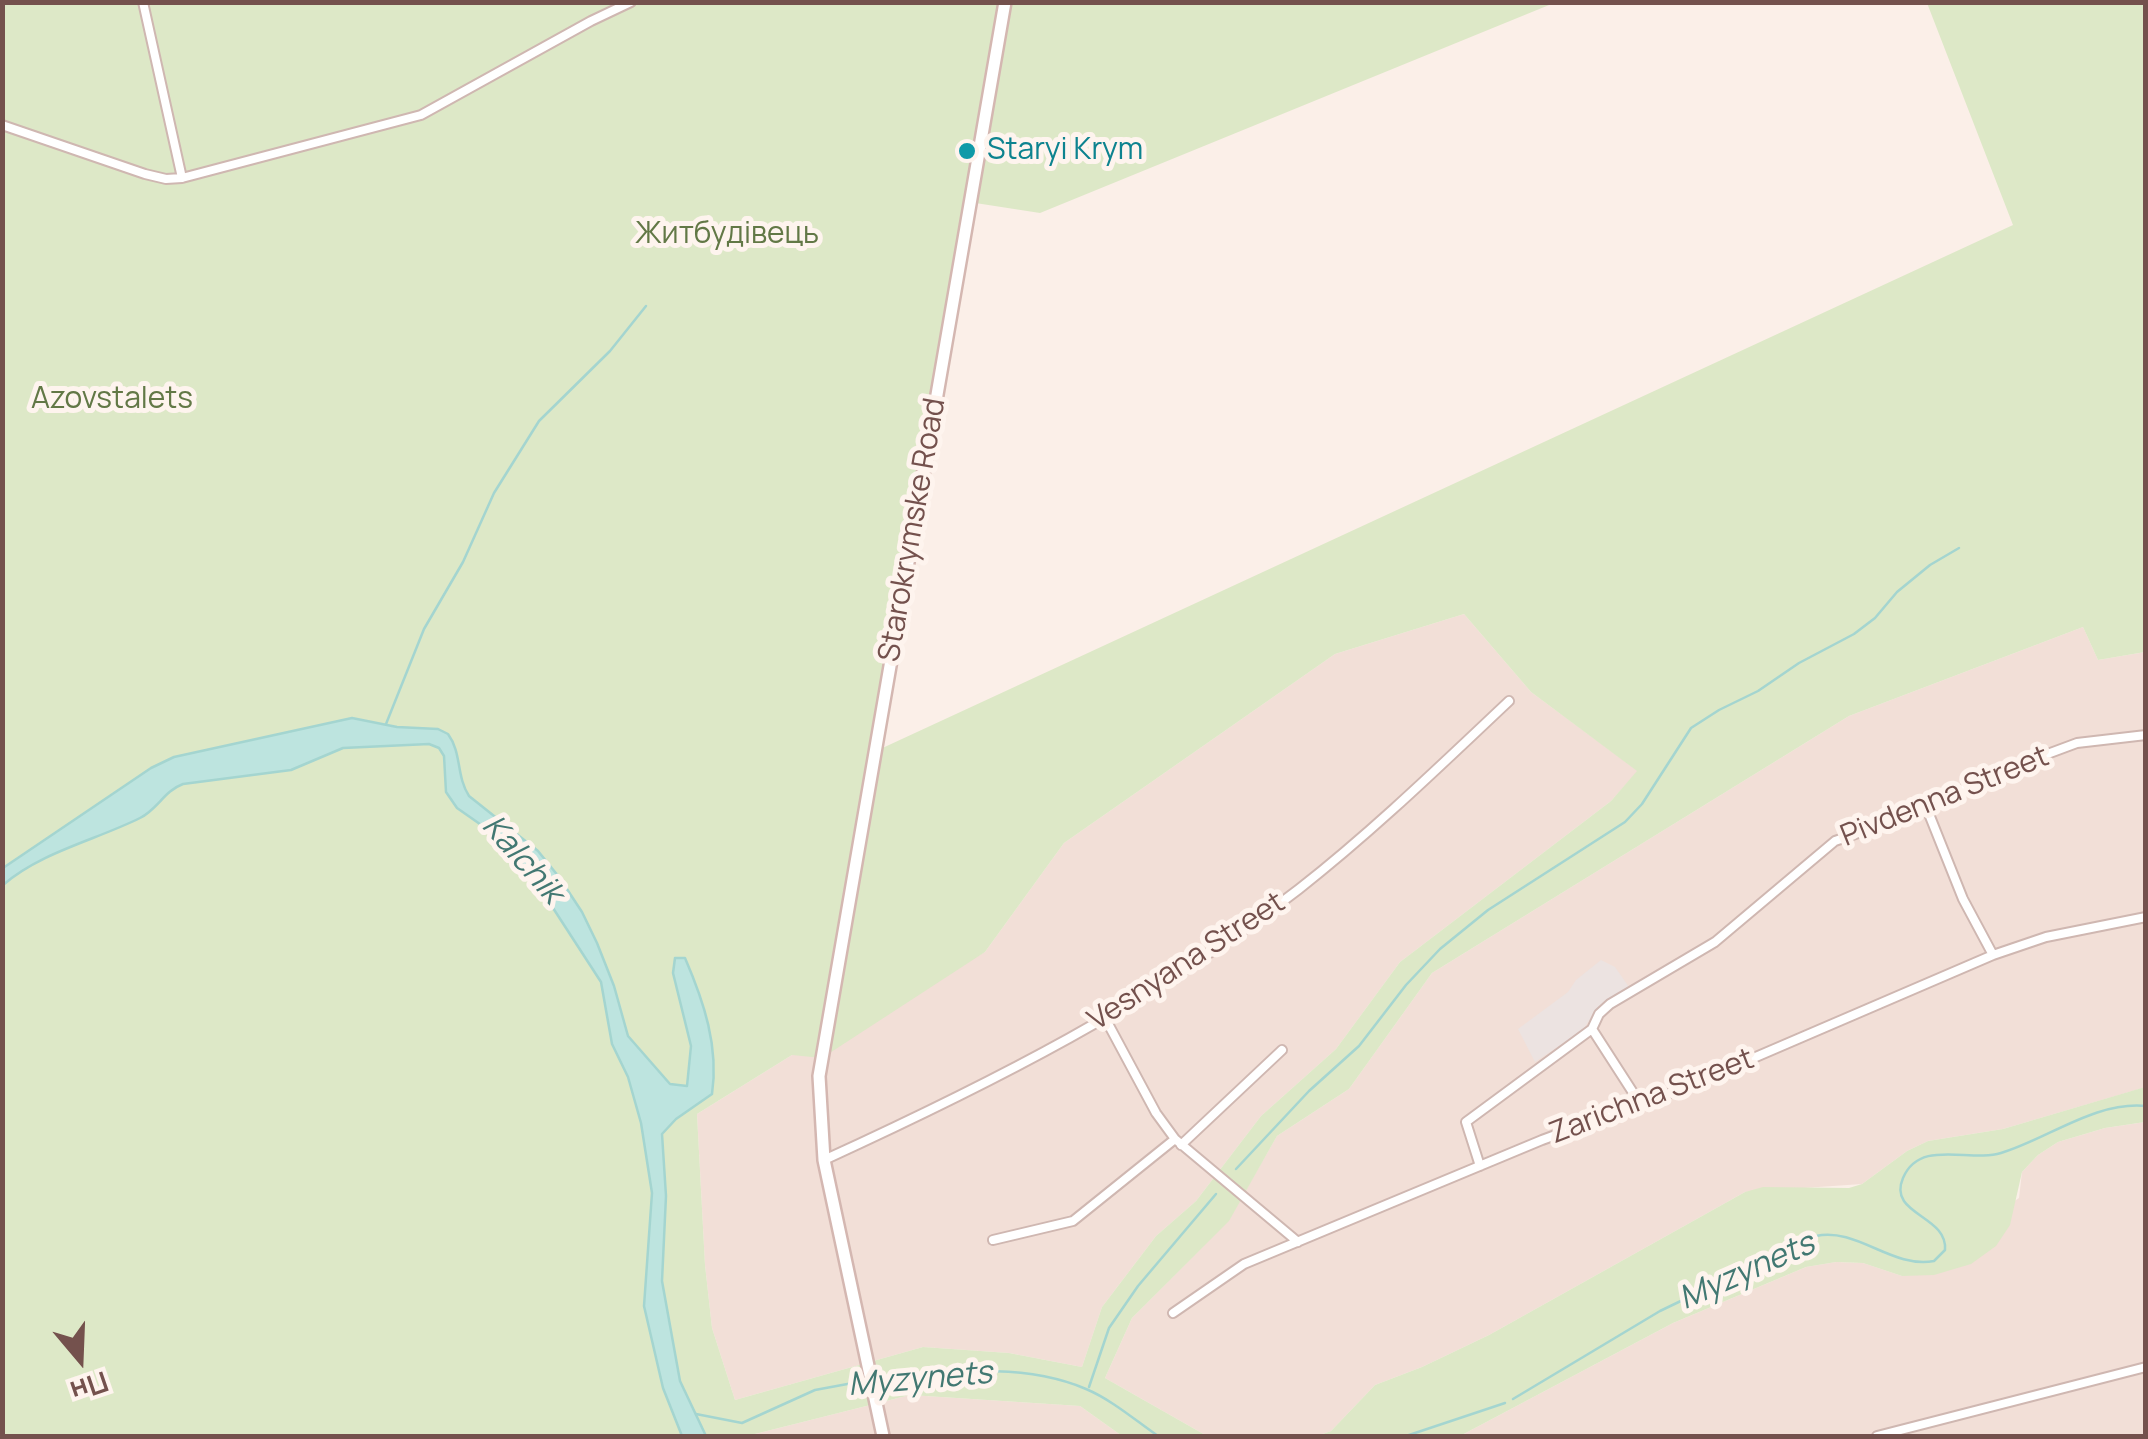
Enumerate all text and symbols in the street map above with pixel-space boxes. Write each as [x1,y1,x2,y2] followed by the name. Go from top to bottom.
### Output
[987,133,1143,169] place label: Staryi Krym
[956,140,978,162] marker: Staryi Krym
[635,217,819,253] park label: Житбудівець
[31,382,193,418] park label: Azovstalets
[872,395,954,665] street label: Starokrymske Road
[1836,739,2054,855] street label: Pivdenna Street
[473,808,571,912] water label: Kalchik
[1082,885,1292,1039] street label: Vesnyana Street
[1545,1042,1759,1152] street label: Zarichna Street
[1673,1225,1821,1319] water label: Myzynets
[30,1309,130,1409] north arrow
[846,1355,994,1405] water label: Myzynets
[66,1363,114,1411] text: Пн

